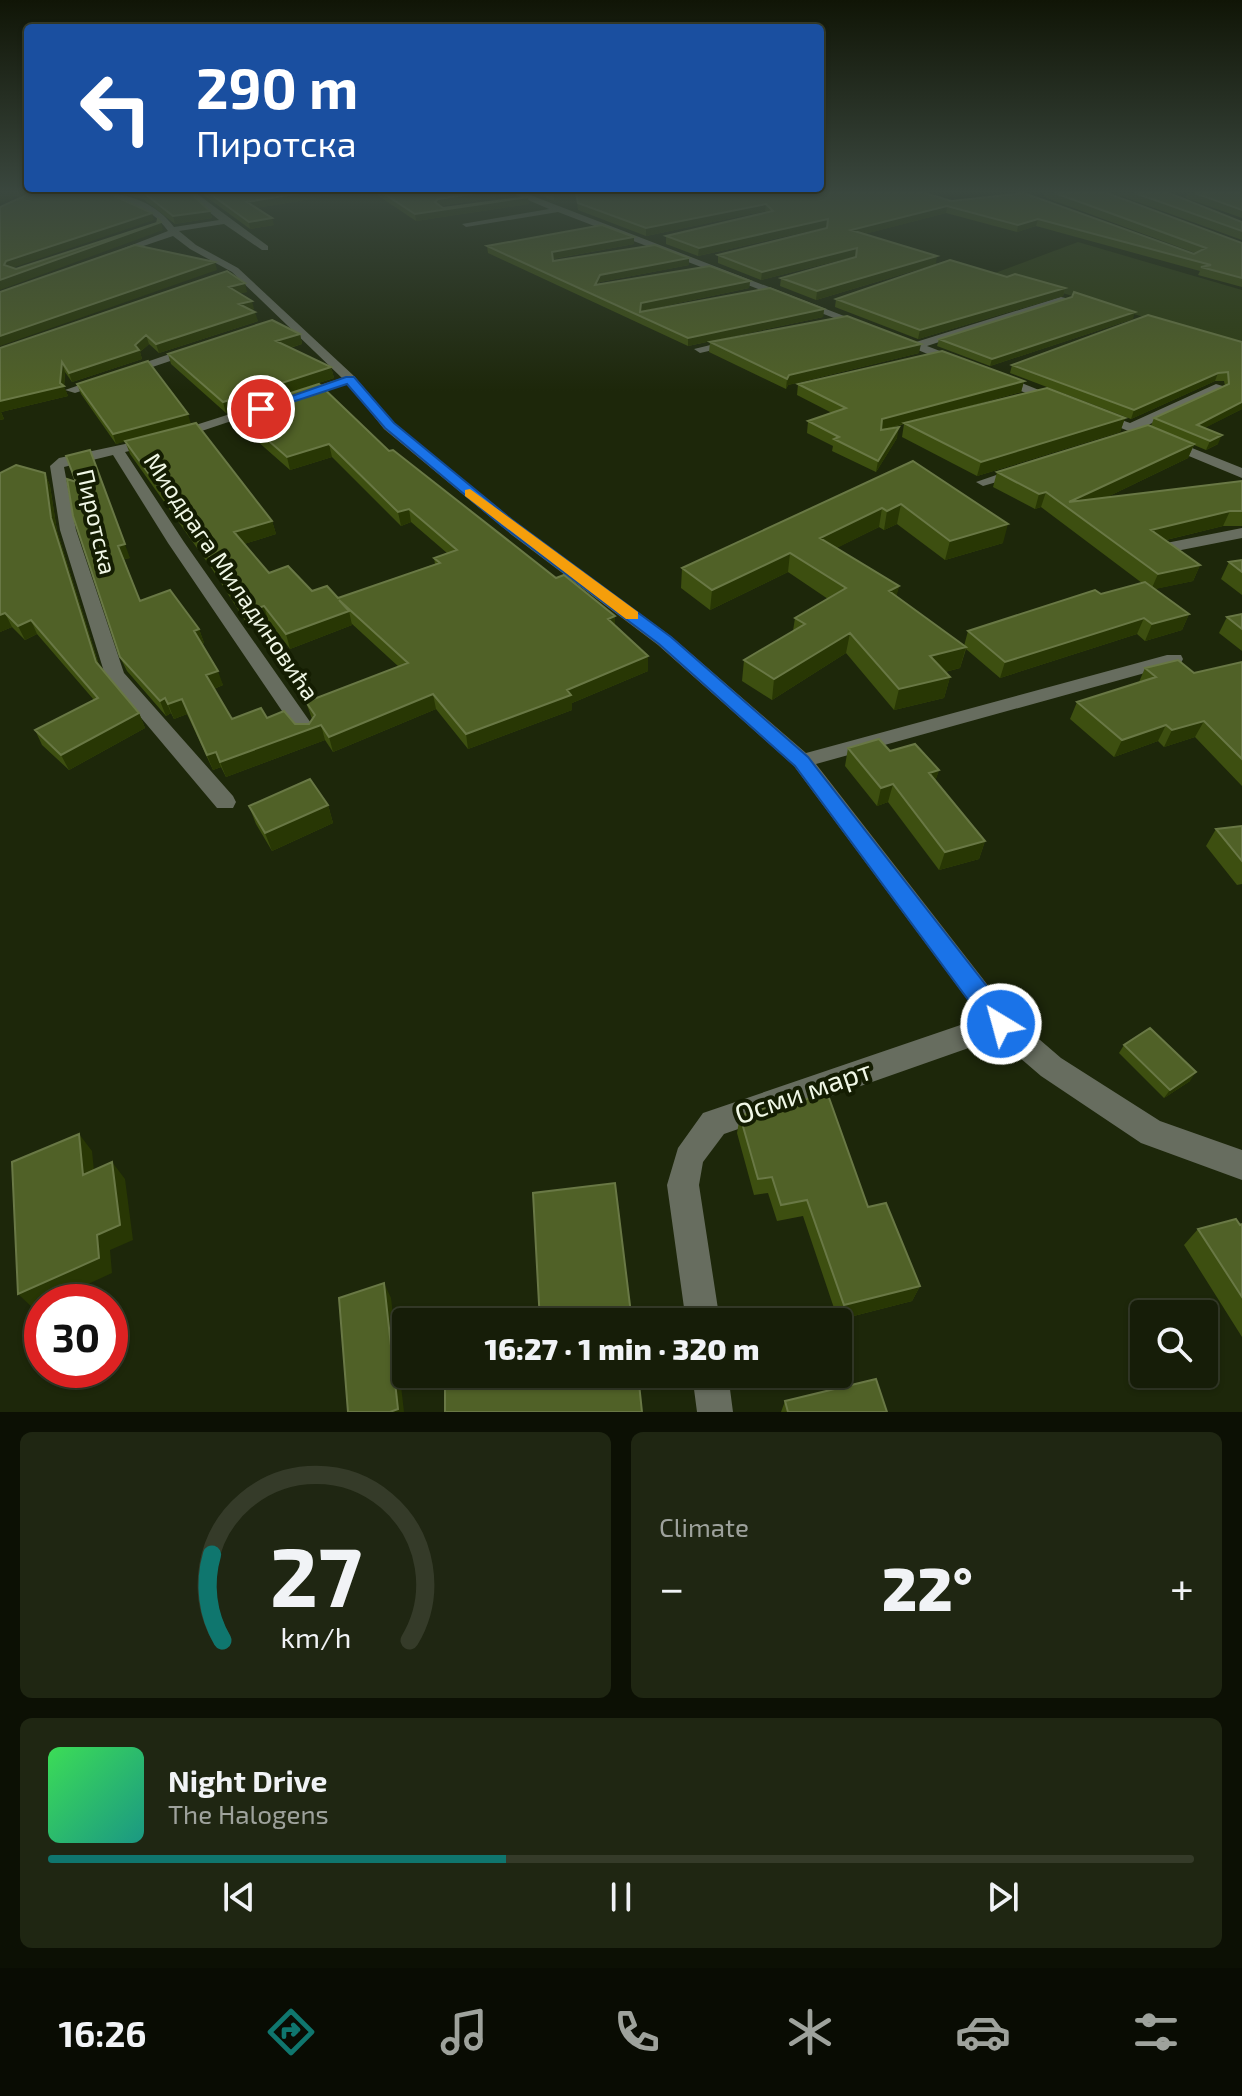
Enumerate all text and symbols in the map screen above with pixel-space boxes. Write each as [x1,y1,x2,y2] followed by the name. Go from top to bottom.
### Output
[196,53,358,120] text: 290 m
[64,56,168,160] icon: left
[196,121,357,164] text: Пиротска
[227,375,295,443] pin
[239,387,283,431] icon: arrive
[139,447,326,705] street label: Миодрага Миладиновића
[71,466,124,577] street label: Пиротска
[959,982,1043,1066] position arrow
[730,1052,876,1130] street label: Осми март
[24,1284,128,1388] speed limit sign: 30
[1130,1300,1218,1388] map controls
[1130,1300,1218,1388] button: search
[484,1330,760,1366] text: 16:27 · 1 min · 320 m
[659,1511,749,1542] text: Climate
[269,1524,362,1624] text: 27
[882,1551,973,1623] text: 22°
[659,1560,685,1613] text: −
[1170,1560,1194,1613] text: +
[280,1619,351,1654] text: km/h
[168,1762,327,1798] text: Night Drive
[168,1798,329,1829] text: The Halogens
[217,1875,261,1919] icon: previous
[599,1875,643,1919] icon: pause
[981,1875,1025,1919] icon: next
[263,2004,319,2060] icon: directions
[436,2004,492,2060] icon: music
[609,2004,665,2060] icon: phone
[782,2004,838,2060] icon: climate
[955,2004,1011,2060] icon: car
[1128,2004,1184,2060] icon: filters
[58,2011,147,2054] text: 16:26

